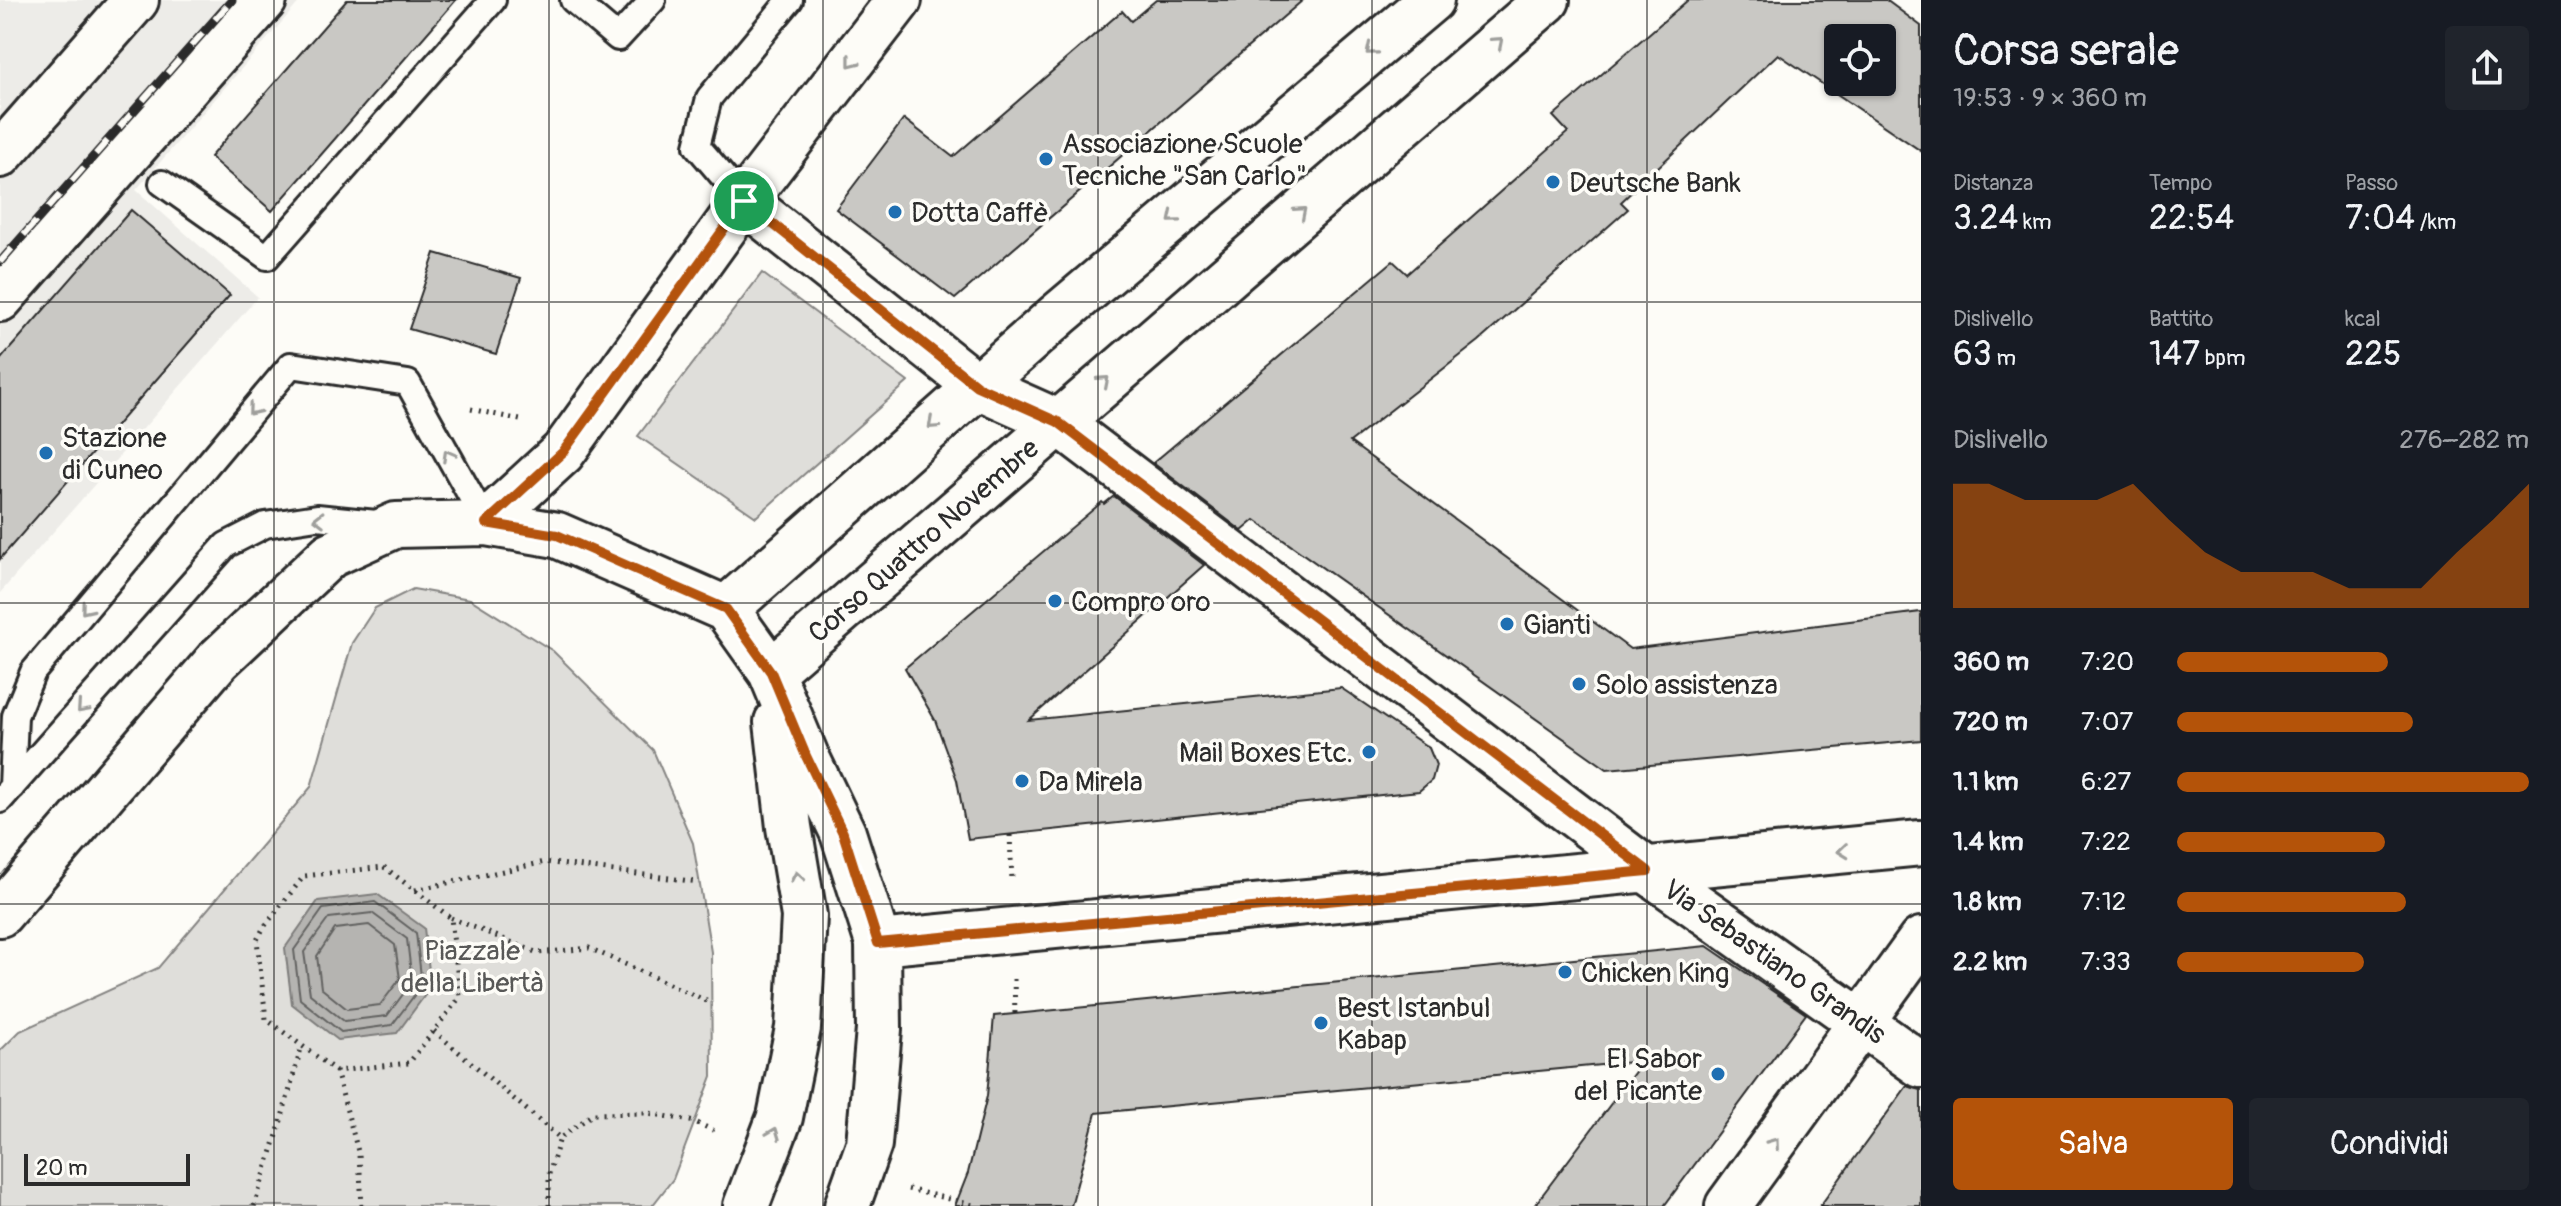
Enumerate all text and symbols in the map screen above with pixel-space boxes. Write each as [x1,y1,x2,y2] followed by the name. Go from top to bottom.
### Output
[1824,24,1896,96] map controls
[1824,24,1896,96] button: locate
[1953,24,2179,79] text: Corsa serale
[2445,26,2529,110] button: share
[1489,37,1504,52] one-way arrow
[1366,40,1381,55] one-way arrow
[847,53,861,68] one-way arrow
[1953,82,2147,114] text: 19:53 · 9 × 360 m
[1062,127,1307,194] place label: Associazione Scuole Tecniche "San Carlo"
[1037,150,1055,168] marker: Associazione Scuole Tecniche "San Carlo"
[1569,166,1741,201] place label: Deutsche Bank
[710,167,778,235] pin
[1953,169,2033,197] text: Distanza
[2149,169,2212,197] text: Tempo
[2345,169,2398,197] text: Passo
[1544,173,1562,191] marker: Deutsche Bank
[722,179,766,223] icon: arrive
[911,196,1049,231] place label: Dotta Caffè
[1953,197,2018,240] text: 3.24
[2149,197,2234,240] text: 22:54
[2345,197,2415,240] text: 7:04
[886,203,904,221] marker: Dotta Caffè
[1292,207,1306,221] one-way arrow
[1167,208,1182,223] one-way arrow
[2018,208,2052,236] text: km
[2415,208,2456,236] text: /km
[1953,305,2033,333] text: Dislivello
[2149,305,2213,333] text: Battito
[2345,305,2381,333] text: kcal
[1953,333,1992,376] text: 63
[2149,333,2200,376] text: 147
[2345,333,2401,376] text: 225
[1992,344,2016,372] text: m
[2200,344,2246,372] text: bpm
[1095,377,1110,391] one-way arrow
[248,400,263,415] one-way arrow
[928,415,943,429] one-way arrow
[62,421,167,488] place label: Stazione di Cuneo
[1953,424,2048,456] text: Dislivello
[2399,424,2529,456] text: 276–282 m
[801,431,1047,651] street label: Corso Quattro Novembre
[37,444,55,462] marker: Stazione di Cuneo
[442,449,458,464] one-way arrow
[312,510,325,527] one-way arrow
[1071,585,1211,620] place label: Compro oro
[1046,592,1064,610] marker: Compro oro
[81,600,96,614] one-way arrow
[1523,608,1591,643] place label: Gianti
[1498,615,1516,633] marker: Gianti
[1953,646,2029,678] text: 360 m
[2081,646,2134,678] text: 7:20
[1595,668,1778,703] place label: Solo assistenza
[1570,675,1588,693] marker: Solo assistenza
[77,699,91,714] one-way arrow
[1953,706,2028,738] text: 720 m
[2081,706,2133,738] text: 7:07
[1179,736,1353,771] place label: Mail Boxes Etc.
[1360,743,1378,761] marker: Mail Boxes Etc.
[1038,765,1143,800] place label: Da Mirela
[1953,766,2019,798] text: 1.1 km
[2081,766,2131,798] text: 6:27
[1013,772,1031,790] marker: Da Mirela
[1953,826,2024,858] text: 1.4 km
[2081,826,2131,858] text: 7:22
[1836,842,1849,859] one-way arrow
[790,870,807,884] one-way arrow
[1656,872,1893,1053] street label: Via Sebastiano Grandis
[1953,886,2022,918] text: 1.8 km
[2081,886,2126,918] text: 7:12
[401,934,543,1001] park label: Piazzale della Libertà
[1953,946,2027,978] text: 2.2 km
[2081,946,2131,978] text: 7:33
[1581,956,1729,991] place label: Chicken King
[1556,963,1574,981] marker: Chicken King
[1337,991,1491,1058] place label: Best Istanbul Kabap
[1312,1014,1330,1032] marker: Best Istanbul Kabap
[1574,1042,1702,1109] place label: El Sabor del Picante
[1709,1065,1727,1083] marker: El Sabor del Picante
[1953,1098,2233,1190] button: Salva
[2249,1098,2529,1190] button: Condividi
[764,1127,781,1141] one-way arrow
[1764,1137,1779,1151] one-way arrow
[24,1150,190,1186] scale bar
[36,1154,88,1182] text: 20 m

